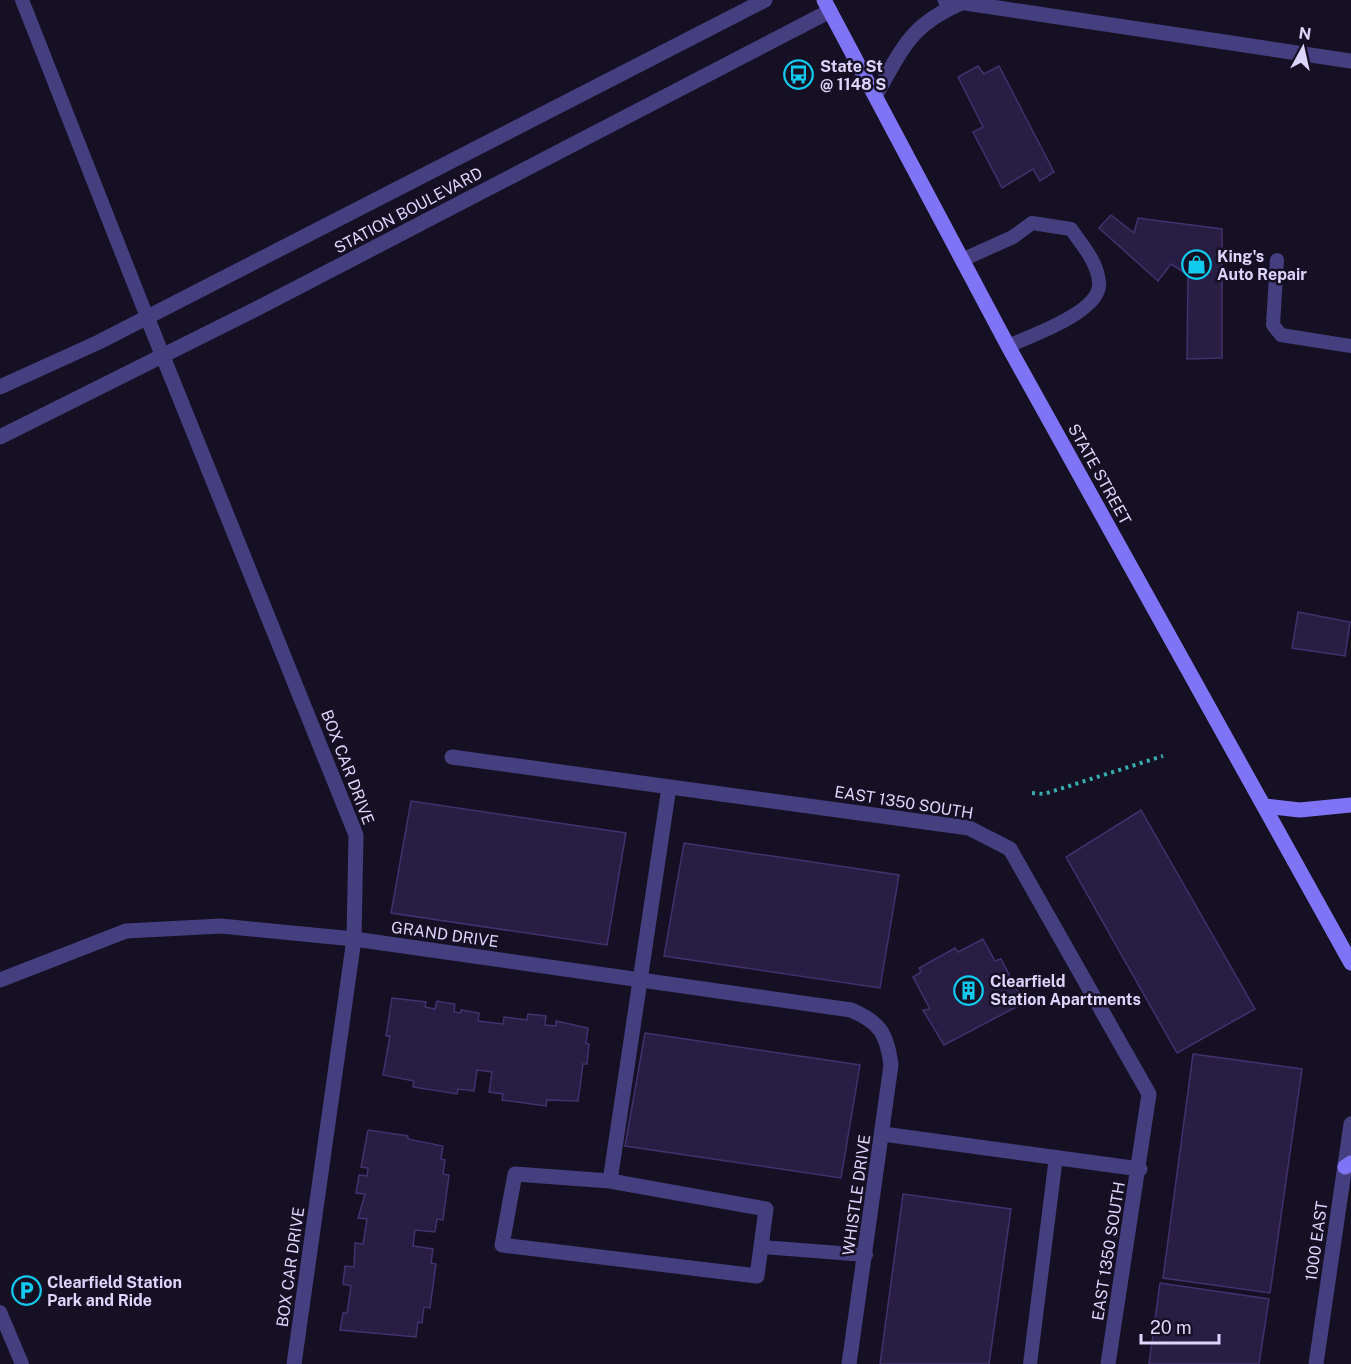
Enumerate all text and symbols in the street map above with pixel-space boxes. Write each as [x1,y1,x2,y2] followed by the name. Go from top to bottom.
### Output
[1273,18,1333,78] north arrow
[1297,23,1313,44] text: N
[820,57,886,94] place label: State St @ 1148 S
[783,59,815,91] bus stop icon: State St @ 1148 S
[331,163,486,258] street label: STATION BOULEVARD
[1217,247,1307,284] place label: King's Auto Repair
[1180,249,1212,281] shop icon: King's Auto Repair
[1064,421,1135,528] street label: STATE STREET
[317,707,378,827] street label: BOX CAR DRIVE
[833,782,975,823] street label: EAST 1350 SOUTH
[390,918,500,951] street label: GRAND DRIVE
[990,972,1141,1009] place label: Clearfield Station Apartments
[953,974,985,1006] building icon: Clearfield Station Apartments
[839,1133,874,1257] street label: WHISTLE DRIVE
[1088,1180,1129,1322] street label: EAST 1350 SOUTH
[1301,1199,1332,1282] street label: 1000 EAST
[273,1206,308,1328] street label: BOX CAR DRIVE
[47,1273,182,1310] place label: Clearfield Station Park and Ride
[10,1275,42,1307] parking icon: Clearfield Station Park and Ride
[1141,1307,1219,1345] scale bar
[1150,1317,1192,1338] text: 20 m

